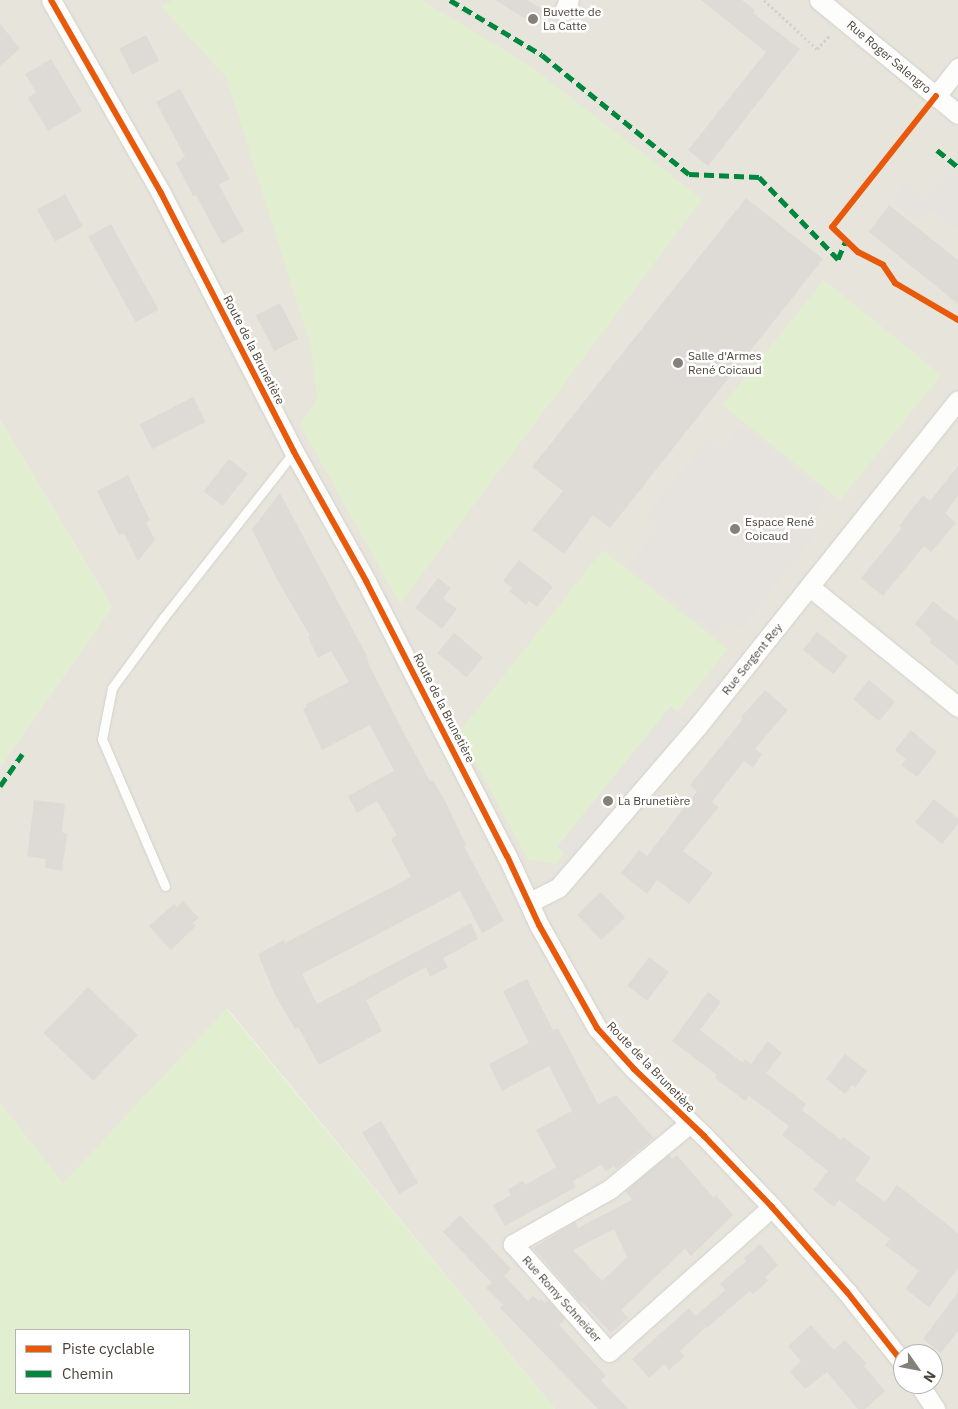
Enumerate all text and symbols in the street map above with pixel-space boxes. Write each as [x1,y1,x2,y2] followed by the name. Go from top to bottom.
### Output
[543,5,601,33] place label: Buvette de La Catte
[527,13,539,25] marker: Buvette de La Catte
[844,18,934,96] street label: Rue Roger Salengro
[220,293,288,407] street label: Route de la Brunetière
[688,349,762,377] place label: Salle d'Armes René Coicaud
[672,357,684,369] marker: Salle d'Armes René Coicaud
[745,515,814,543] place label: Espace René Coicaud
[729,523,741,535] marker: Espace René Coicaud
[719,620,785,698] street label: Rue Sergent Rey
[410,651,478,765] street label: Route de la Brunetière
[618,794,690,808] place label: La Brunetière
[602,795,614,807] marker: La Brunetière
[604,1019,698,1115] street label: Route de la Brunetière
[519,1253,605,1345] street label: Rue Romy Schneider
[15,1329,190,1394] legend
[62,1339,155,1358] text: Piste cyclable
[893,1344,943,1394] north arrow
[62,1364,113,1383] text: Chemin
[919,1367,940,1386] text: N

